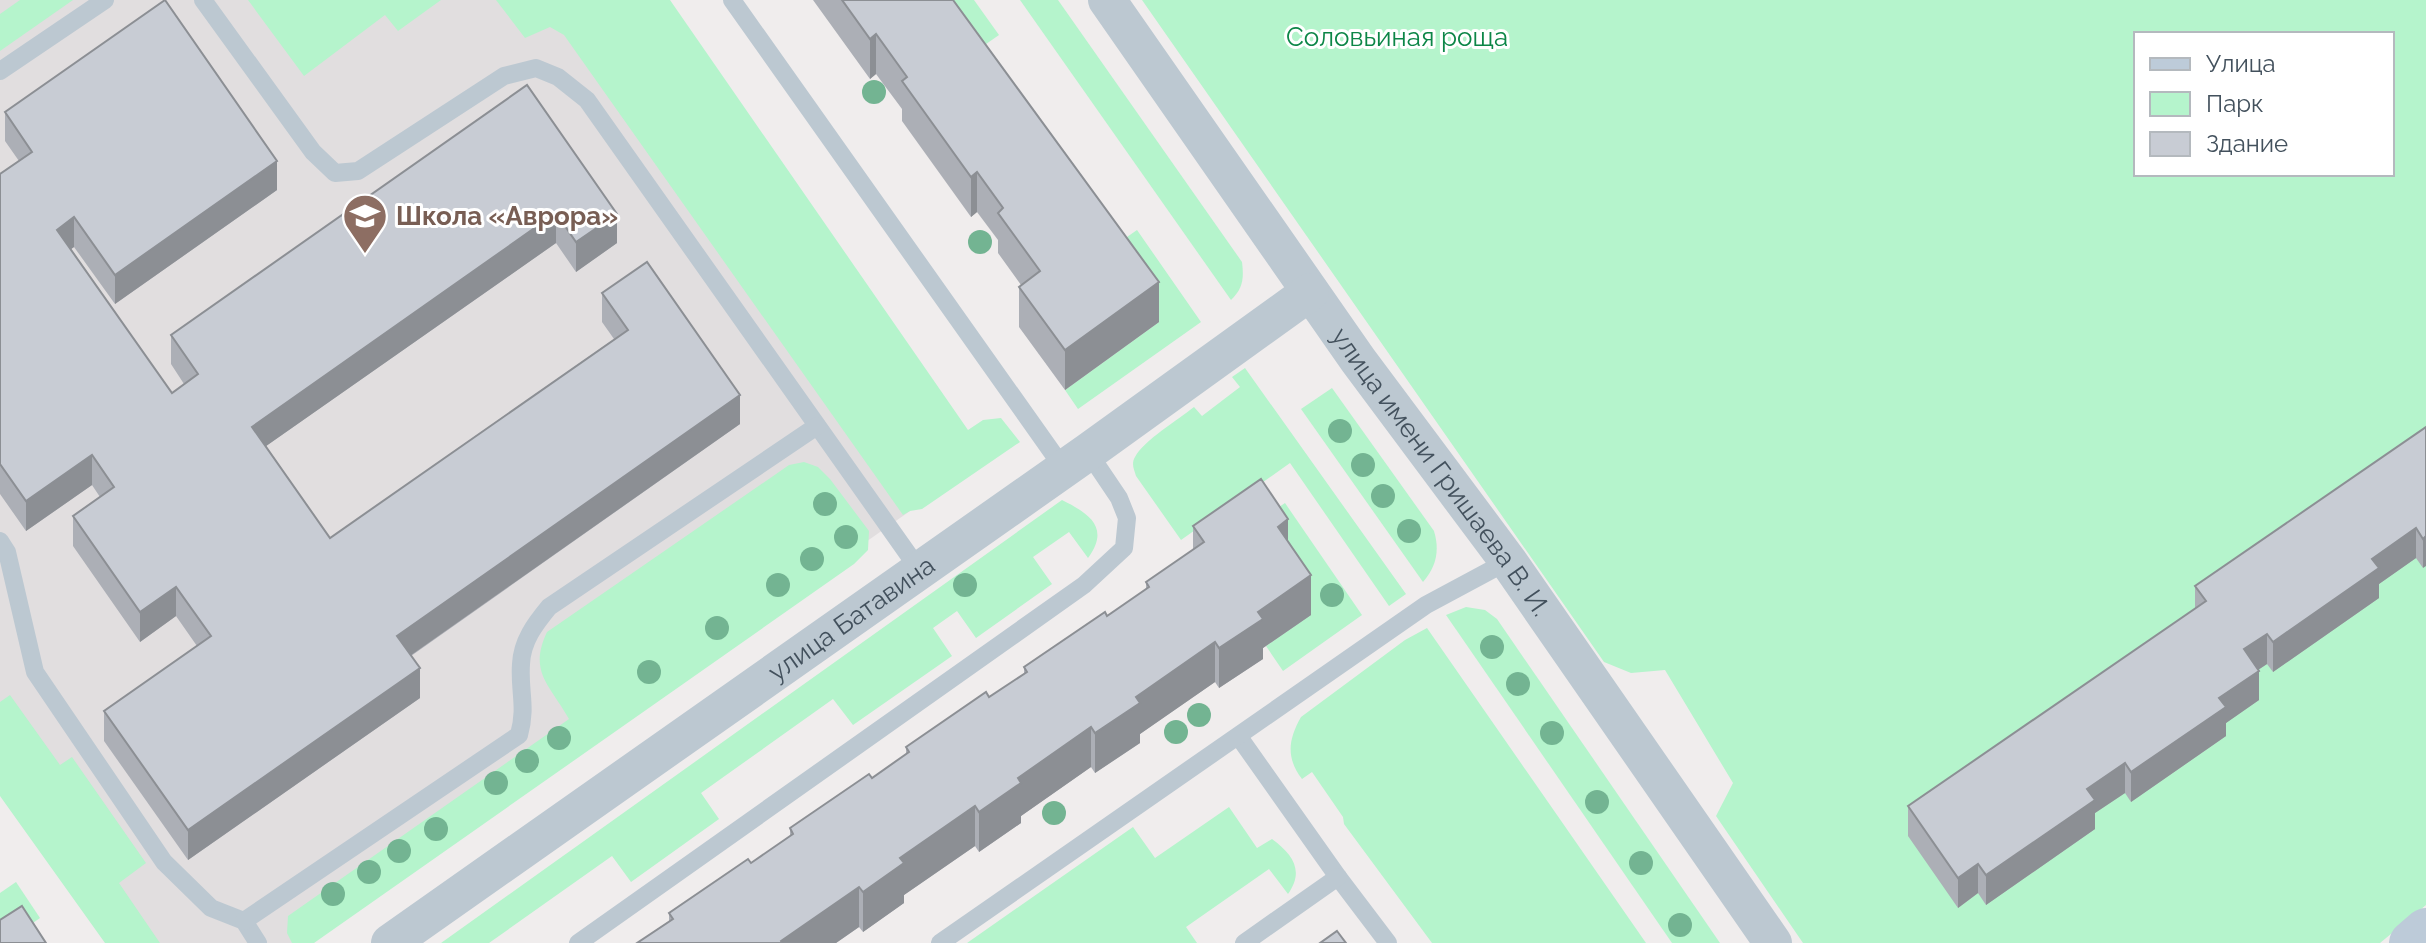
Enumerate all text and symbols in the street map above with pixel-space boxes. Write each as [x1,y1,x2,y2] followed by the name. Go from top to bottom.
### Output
[1286,22,1508,52] park label: Соловьиная роща
[2134,32,2394,176] legend
[2206,49,2276,78] text: Улица
[2206,89,2264,118] text: Парк
[2206,129,2288,158] text: Здание
[341,192,389,255] school or university icon: Школа «Аврора»
[396,201,618,231] place label: Школа «Аврора»
[1325,322,1556,622] street label: улица имени Гришаева В. И.
[762,550,940,687] street label: улица Батавина

